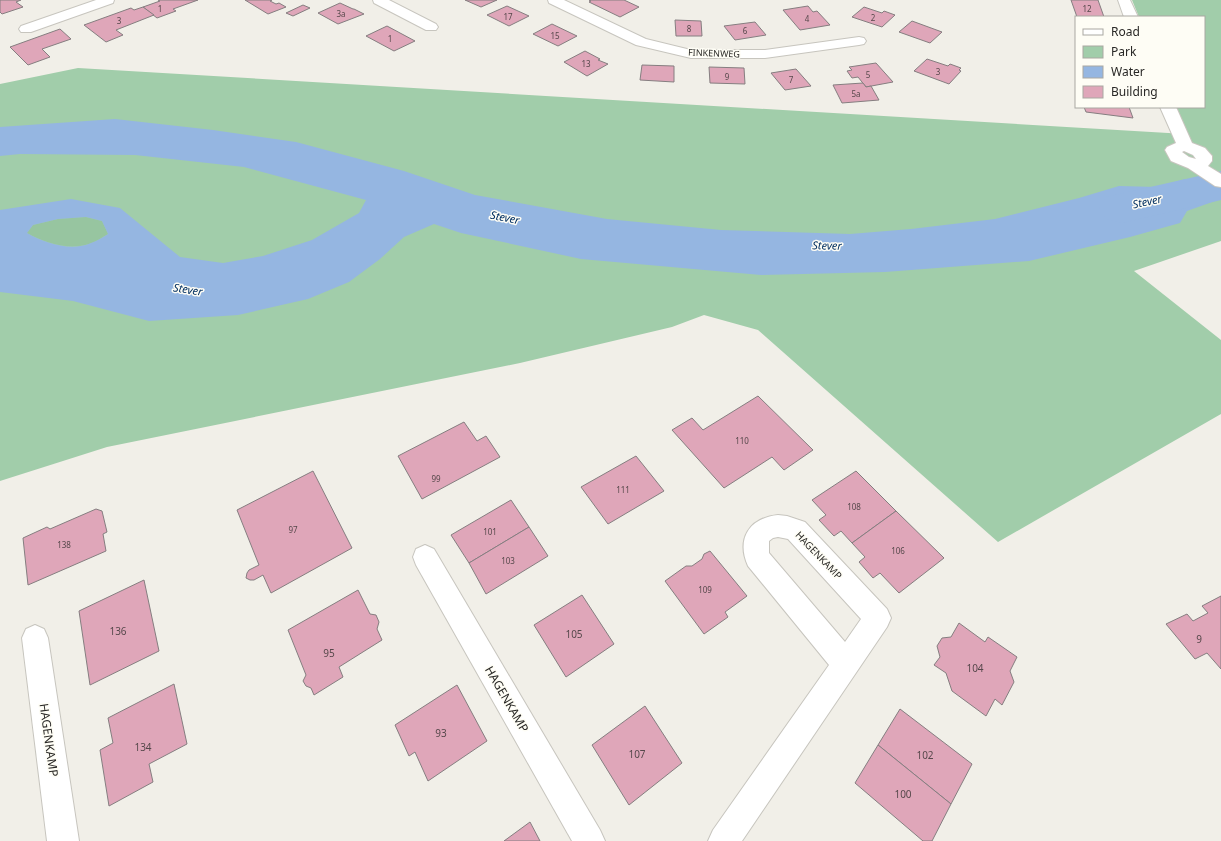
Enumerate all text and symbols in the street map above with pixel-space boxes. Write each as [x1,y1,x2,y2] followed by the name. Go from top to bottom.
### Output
[158,3,162,14] house number: 1
[1082,3,1092,14] house number: 12
[336,8,346,19] house number: 3a
[503,11,513,22] house number: 17
[871,12,876,23] house number: 2
[805,13,810,24] house number: 4
[117,15,122,26] house number: 3
[1075,16,1205,108] legend
[687,23,692,34] house number: 8
[1111,23,1140,40] text: Road
[743,25,748,36] house number: 6
[550,30,560,41] house number: 15
[388,33,392,44] house number: 1
[1111,43,1137,60] text: Park
[688,46,740,60] street label: FINKENWEG
[581,58,591,69] house number: 13
[1111,63,1145,80] text: Water
[936,66,941,77] house number: 3
[866,69,871,80] house number: 5
[725,71,730,82] house number: 9
[789,74,794,85] house number: 7
[1111,83,1158,100] text: Building
[851,88,861,99] house number: 5a
[1131,190,1164,211] water label: Stever
[489,207,522,227] water label: Stever
[812,237,842,253] water label: Stever
[172,279,204,299] water label: Stever
[735,435,749,446] house number: 110
[431,473,441,484] house number: 99
[616,484,630,495] house number: 111
[847,501,861,512] house number: 108
[288,524,298,535] house number: 97
[483,526,497,537] house number: 101
[793,528,845,582] street label: HAGENKAMP
[57,539,71,550] house number: 138
[891,545,905,556] house number: 106
[501,555,515,566] house number: 103
[698,584,712,595] house number: 109
[109,624,127,638] house number: 136
[565,627,583,641] house number: 105
[1196,632,1202,646] house number: 9
[323,646,335,660] house number: 95
[966,661,984,675] house number: 104
[481,663,533,735] street label: HAGENKAMP
[35,702,63,778] street label: HAGENKAMP
[435,726,447,740] house number: 93
[134,740,152,754] house number: 134
[628,747,646,761] house number: 107
[916,748,934,762] house number: 102
[894,787,912,801] house number: 100

